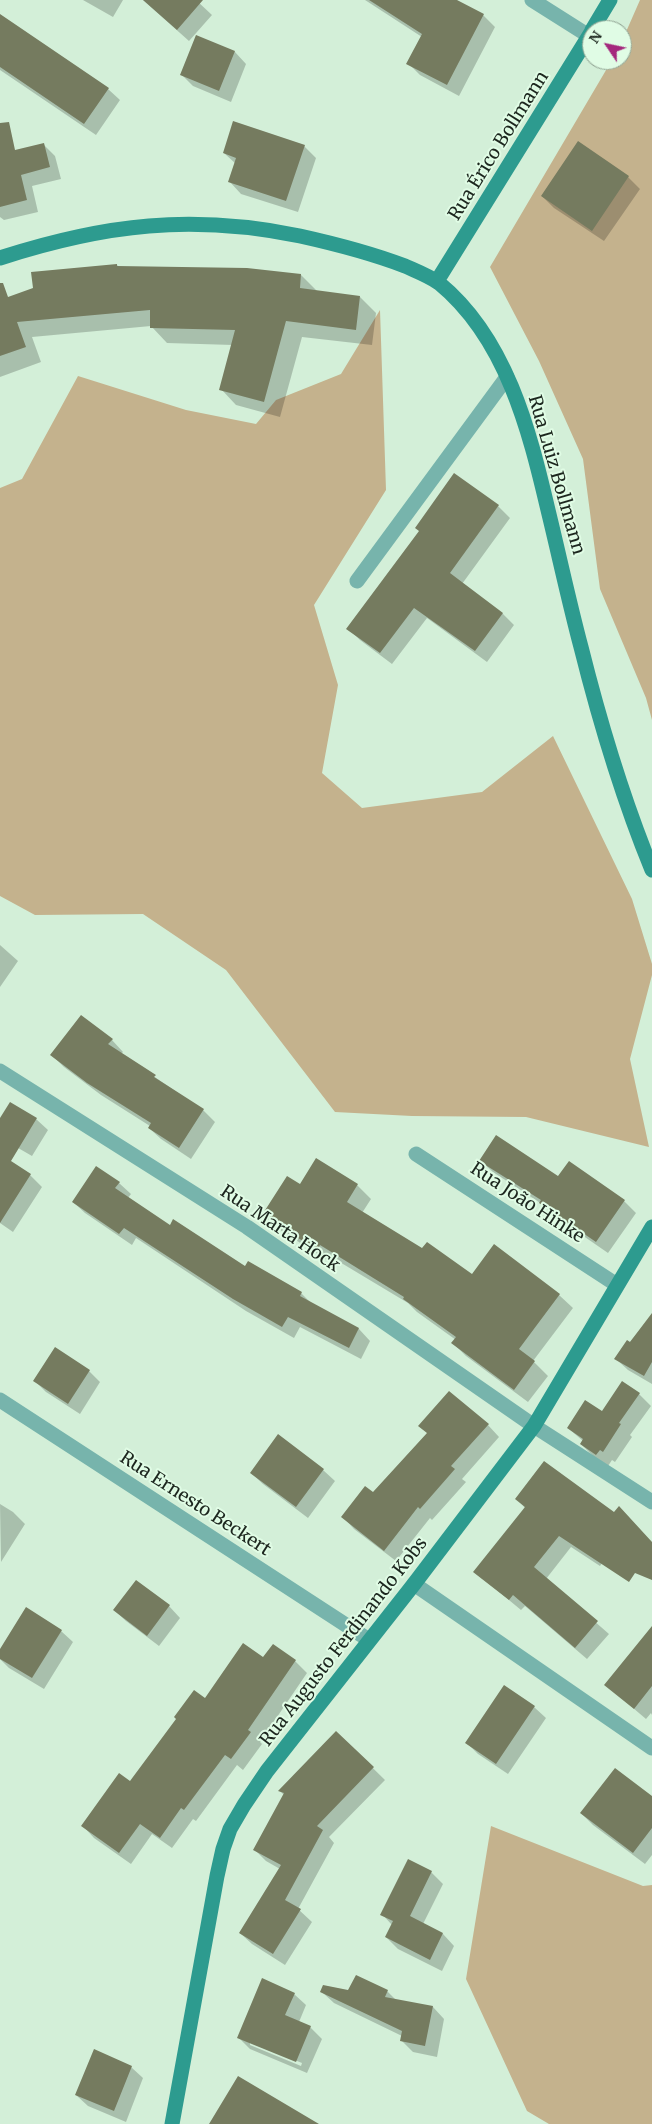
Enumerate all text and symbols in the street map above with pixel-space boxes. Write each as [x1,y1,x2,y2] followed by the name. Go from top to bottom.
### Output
[582,20,632,70] north arrow
[585,28,606,47] text: N
[444,67,554,225] street label: Rua Érico Bollmann
[523,393,589,557] street label: Rua Luiz Bollmann
[466,1158,588,1248] street label: Rua João Hinke
[216,1181,344,1277] street label: Rua Marta Hock
[116,1447,274,1561] street label: Rua Ernesto Beckert
[256,1533,432,1751] street label: Rua Augusto Ferdinando Kobs

